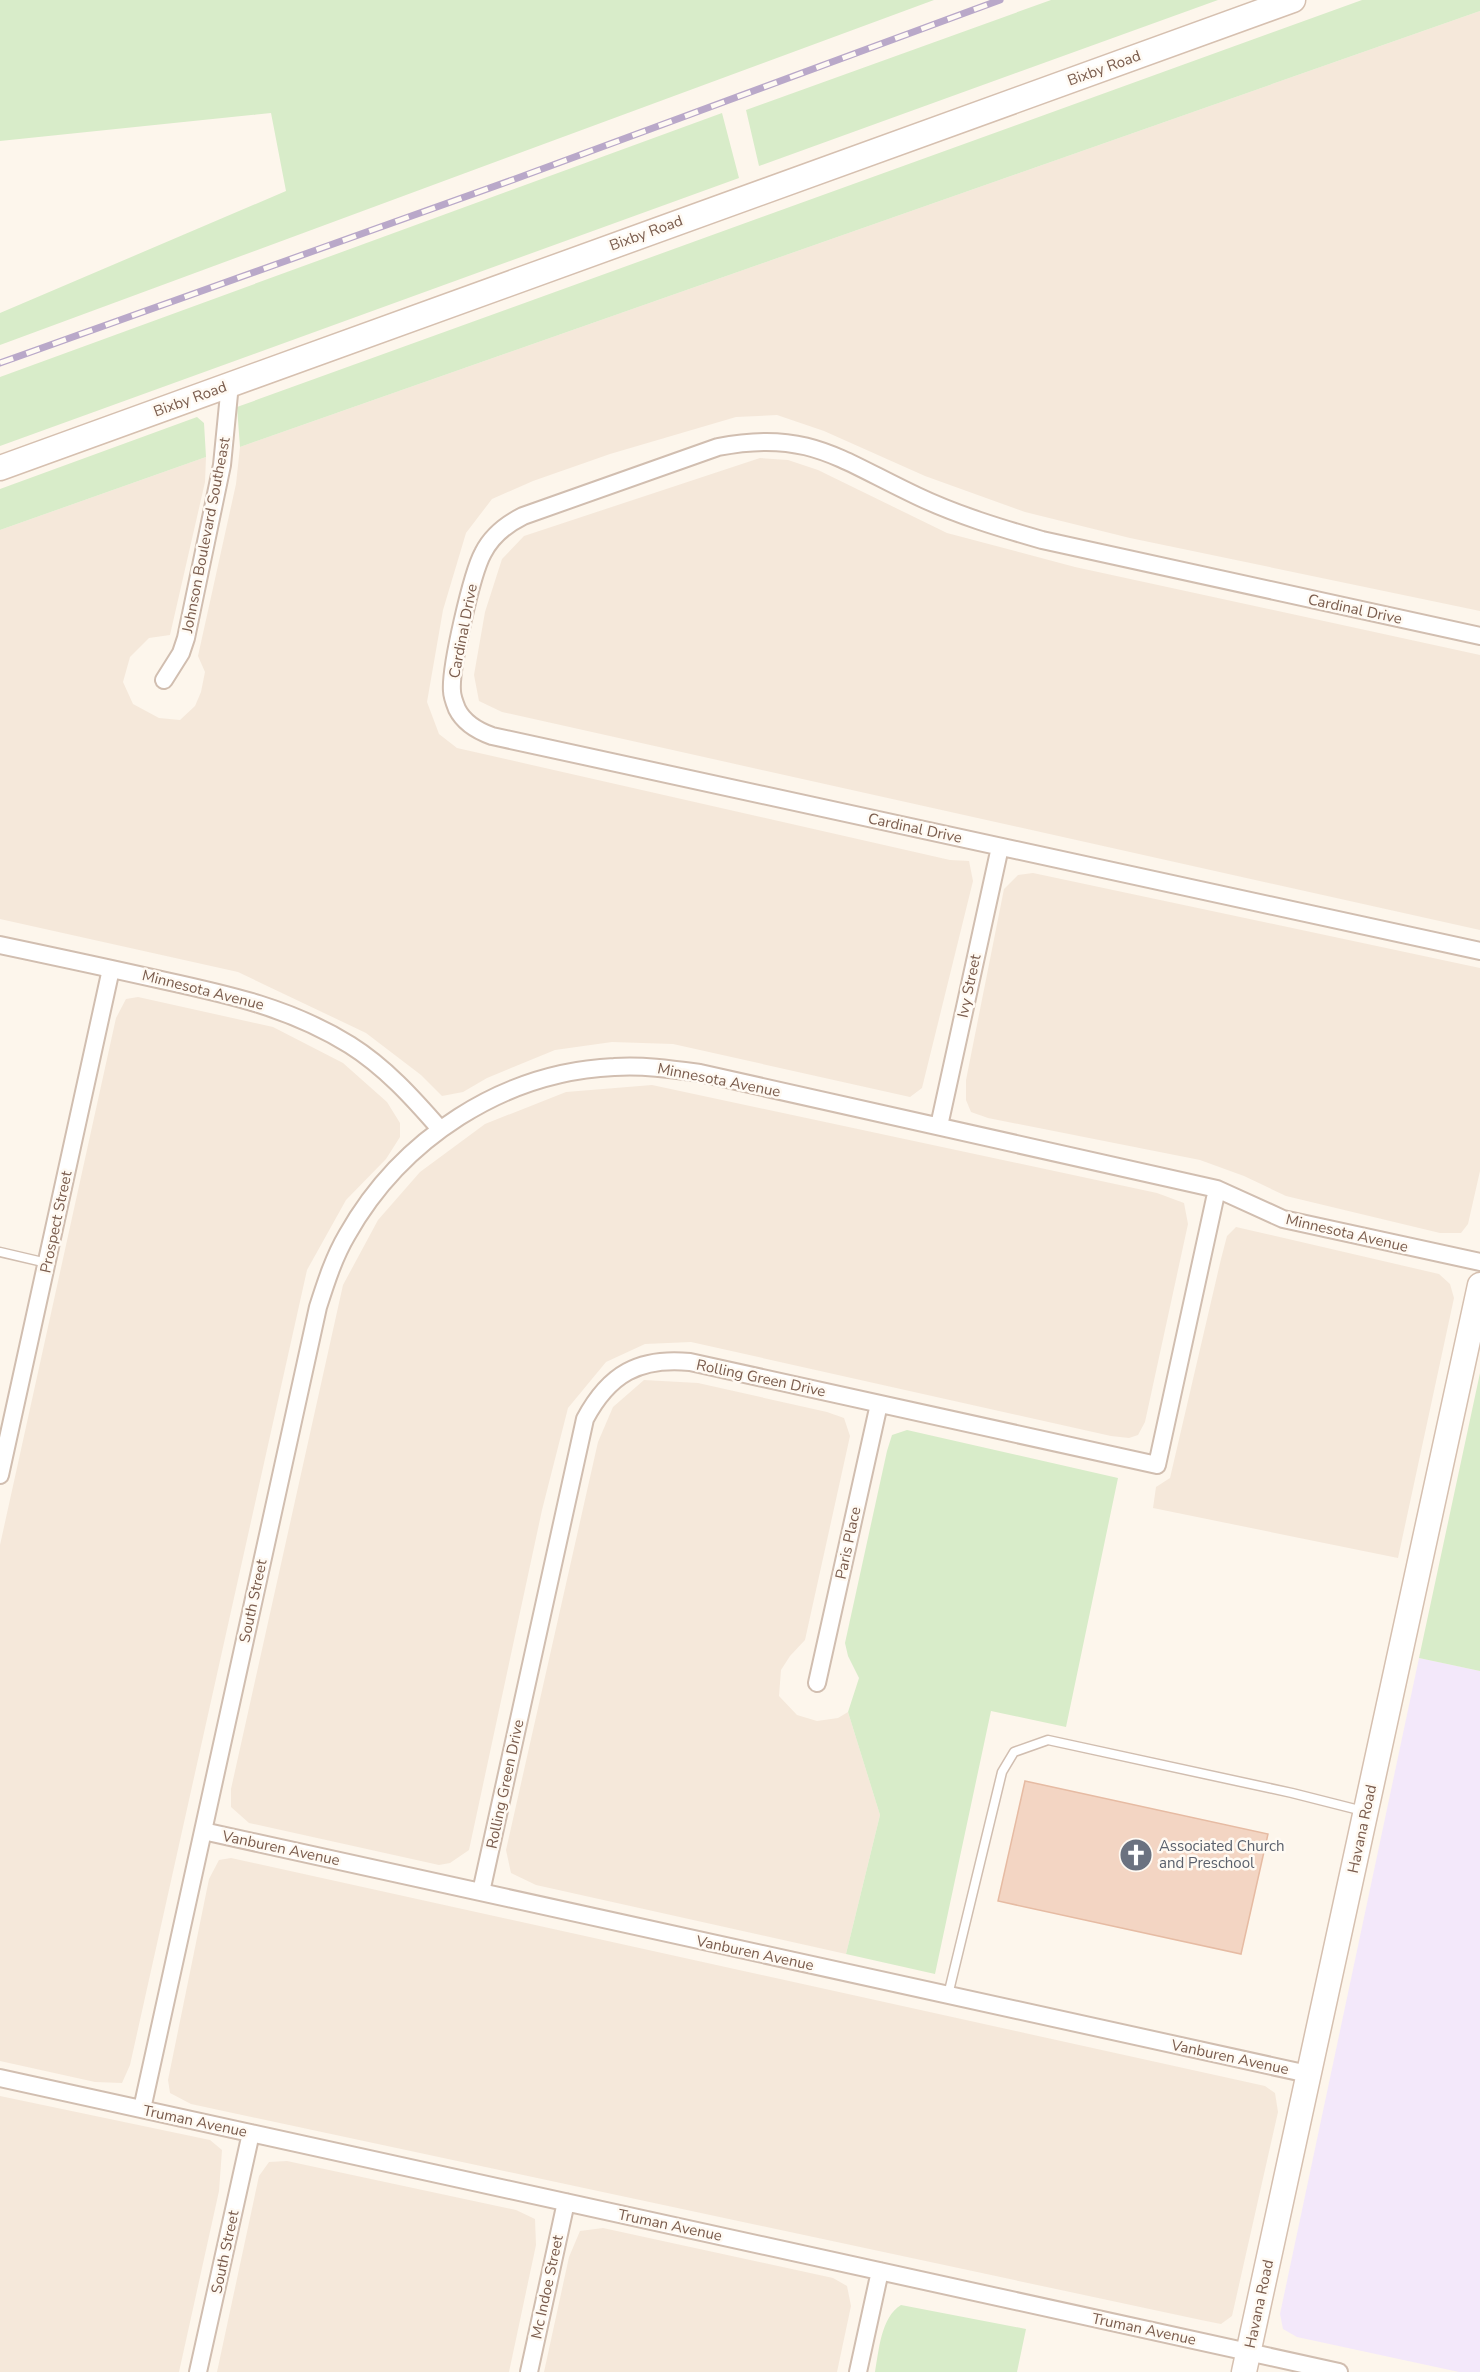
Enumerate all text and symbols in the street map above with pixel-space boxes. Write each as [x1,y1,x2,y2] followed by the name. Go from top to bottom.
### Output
[1065,46,1143,90] street label: Bixby Road
[607,211,685,255] street label: Bixby Road
[151,377,229,421] street label: Bixby Road
[177,435,235,635] street label: Johnson Boulevard Southeast
[444,582,482,680] street label: Cardinal Drive
[1306,589,1404,629] street label: Cardinal Drive
[866,808,964,848] street label: Cardinal Drive
[953,952,986,1020] street label: Ivy Street
[140,965,266,1015] street label: Minnesota Avenue
[656,1058,782,1102] street label: Minnesota Avenue
[35,1168,77,1275] street label: Prospect Street
[1284,1209,1410,1257] street label: Minnesota Avenue
[694,1355,828,1401] street label: Rolling Green Drive
[831,1505,865,1581] street label: Paris Place
[234,1557,272,1644] street label: South Street
[482,1717,528,1851] street label: Rolling Green Drive
[1343,1783,1381,1875] street label: Havana Road
[219,1826,342,1870] street label: Vanburen Avenue
[1159,1836,1285,1873] place label: Associated Church and Preschool
[1118,1837,1154,1873] church icon: Associated Church and Preschool
[693,1931,816,1975] street label: Vanburen Avenue
[1168,2035,1291,2079] street label: Vanburen Avenue
[141,2100,249,2142] street label: Truman Avenue
[616,2204,724,2246] street label: Truman Avenue
[206,2208,244,2295] street label: South Street
[526,2232,568,2341] street label: Mc Indoe Street
[1240,2258,1278,2350] street label: Havana Road
[1090,2308,1198,2350] street label: Truman Avenue

